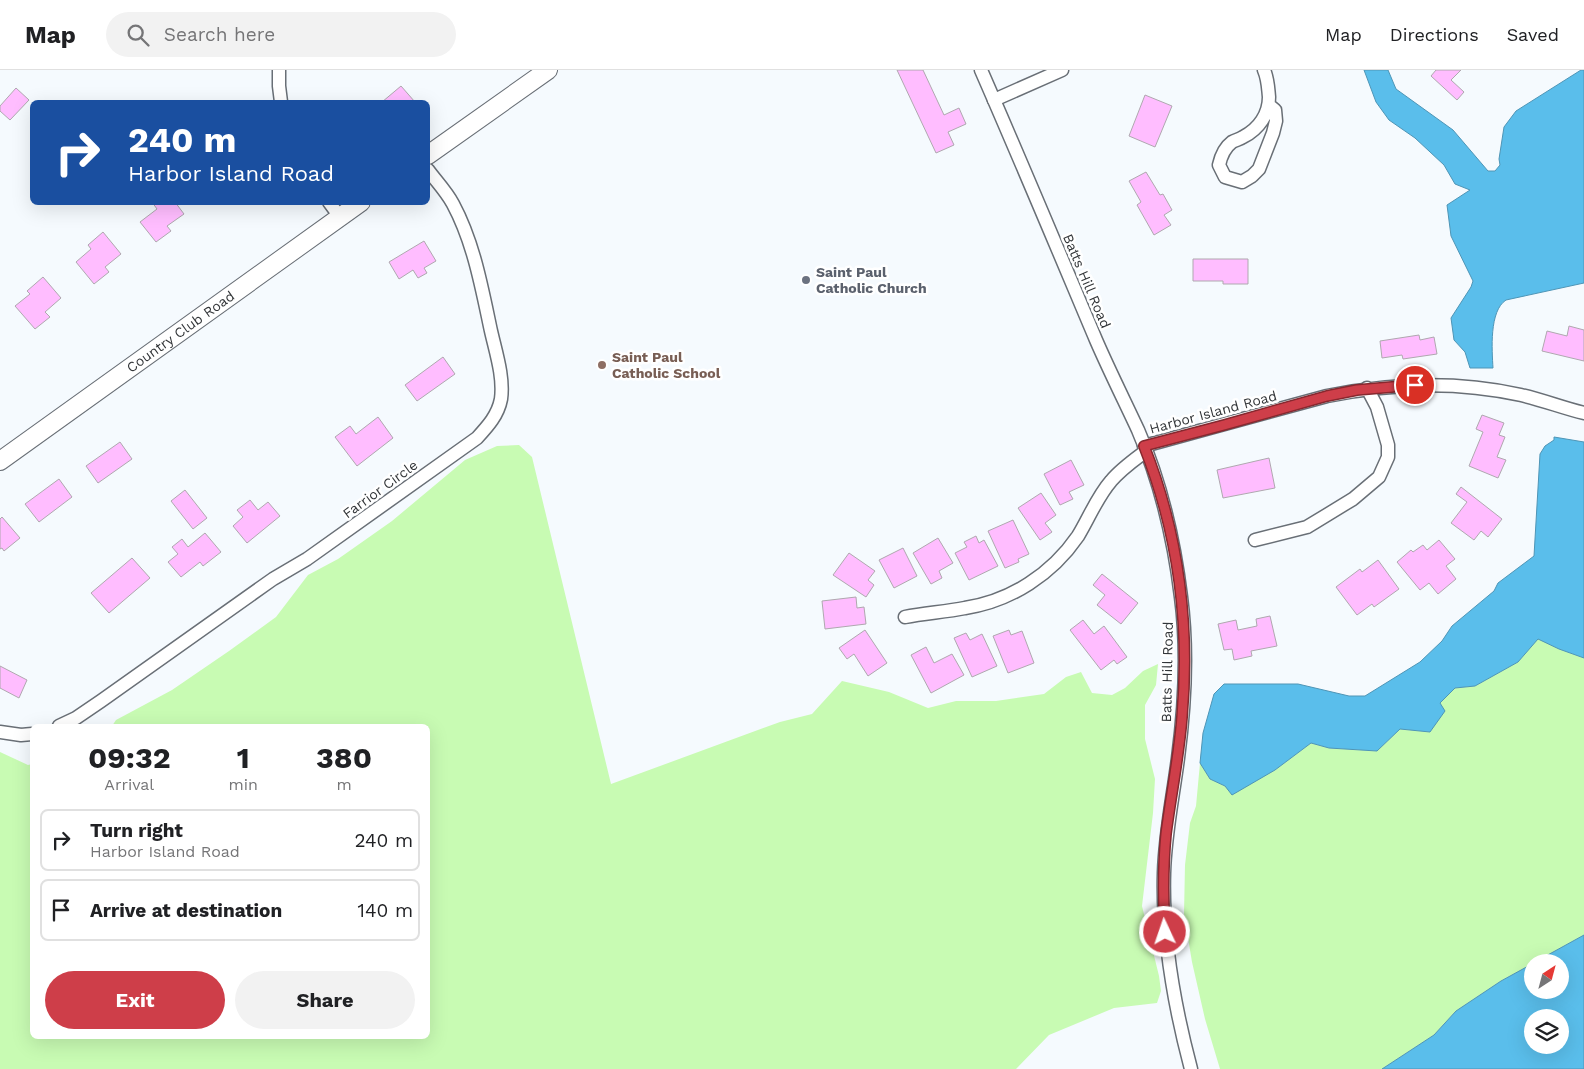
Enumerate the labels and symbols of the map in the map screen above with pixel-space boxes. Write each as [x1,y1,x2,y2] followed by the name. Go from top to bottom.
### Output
[1060,231,1114,331] street label: Batts Hill Road
[816,264,927,296] place label: Saint Paul Catholic Church
[800,274,812,286] marker: Saint Paul Catholic Church
[123,288,237,376] street label: Country Club Road
[612,349,721,381] place label: Saint Paul Catholic School
[596,359,608,371] marker: Saint Paul Catholic School
[1394,364,1436,406] pin
[1148,387,1278,437] street label: Harbor Island Road
[340,457,420,521] street label: Farrior Circle
[1158,621,1176,723] street label: Batts Hill Road
[1138,905,1190,957] position arrow
[1524,954,1569,999] north arrow

